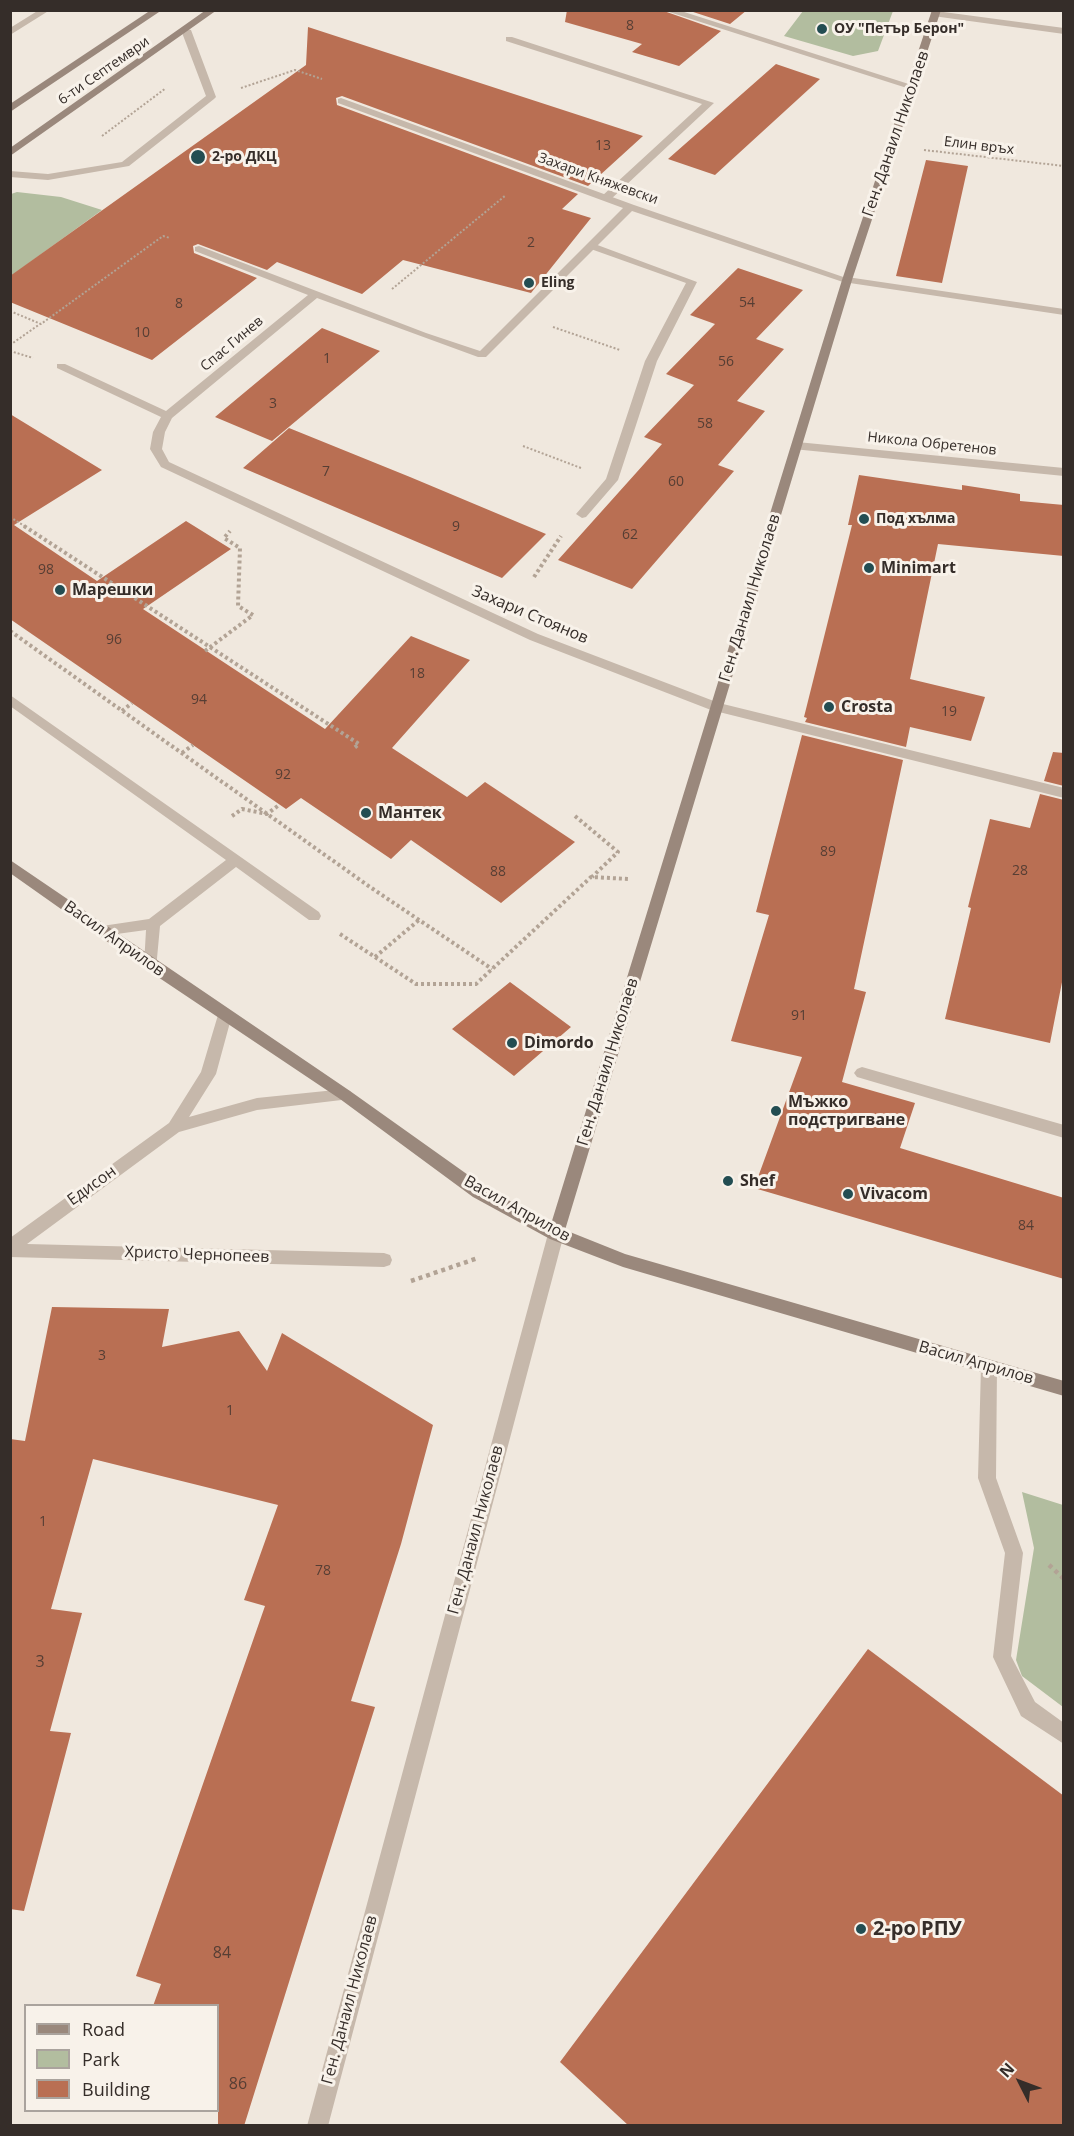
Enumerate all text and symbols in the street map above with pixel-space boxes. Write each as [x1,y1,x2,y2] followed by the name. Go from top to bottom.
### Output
[626,18,634,34] house number: 8
[834,21,964,37] place label: ОУ "Петър Берон"
[815,22,829,36] marker: ОУ "Петър Берон"
[55,33,153,109] street label: 6-ти Септември
[859,49,933,219] street label: Ген. Данаил Николаев
[943,133,1015,159] street label: Елин връх
[595,138,611,154] house number: 13
[189,148,207,166] marker: 2-ро ДКЦ
[212,149,277,165] place label: 2-ро ДКЦ
[536,150,660,208] street label: Захари Княжевски
[527,235,535,251] house number: 2
[541,275,574,291] place label: Eling
[522,276,536,290] marker: Eling
[739,295,755,311] house number: 54
[175,296,183,312] house number: 8
[197,313,267,375] street label: Спас Гинев
[134,325,150,341] house number: 10
[323,351,331,367] house number: 1
[718,354,734,370] house number: 56
[269,396,277,412] house number: 3
[697,416,713,432] house number: 58
[867,429,997,459] street label: Никола Обретенов
[322,464,330,480] house number: 7
[668,474,684,490] house number: 60
[876,511,955,527] place label: Под хълма
[715,512,785,684] street label: Ген. Данаил Николаев
[857,512,871,526] marker: Под хълма
[452,519,460,535] house number: 9
[622,527,638,543] house number: 62
[881,558,956,578] place label: Minimart
[862,561,876,575] marker: Minimart
[38,562,54,578] house number: 98
[72,580,153,600] place label: Марешки
[469,582,591,648] street label: Захари Стоянов
[53,583,67,597] marker: Марешки
[106,632,122,648] house number: 96
[409,666,425,682] house number: 18
[191,692,207,708] house number: 94
[841,697,893,717] place label: Crosta
[822,700,836,714] marker: Crosta
[941,704,957,720] house number: 19
[275,767,291,783] house number: 92
[378,803,442,823] place label: Мантек
[359,806,373,820] marker: Мантек
[820,844,836,860] house number: 89
[1012,863,1028,879] house number: 28
[490,864,506,880] house number: 88
[60,897,168,981] street label: Васил Априлов
[573,976,643,1148] street label: Ген. Данаил Николаев
[791,1008,807,1024] house number: 91
[524,1033,594,1053] place label: Dimordo
[505,1036,519,1050] marker: Dimordo
[788,1092,905,1130] place label: Мъжко подстригване
[769,1104,783,1118] marker: Мъжко подстригване
[64,1162,120,1210] street label: Едисон
[740,1171,775,1191] place label: Shef
[461,1172,573,1246] street label: Васил Априлов
[721,1174,735,1188] marker: Shef
[860,1184,928,1204] place label: Vivacom
[841,1187,855,1201] marker: Vivacom
[1018,1218,1034,1234] house number: 84
[124,1243,270,1267] street label: Христо Чернопеев
[916,1337,1036,1389] street label: Васил Априлов
[98,1348,106,1364] house number: 3
[226,1403,234,1419] house number: 1
[444,1443,508,1617] street label: Ген. Данаил Николаев
[39,1514,47,1530] house number: 1
[315,1563,331,1579] house number: 78
[35,1652,45,1672] house number: 3
[318,1913,382,2087] street label: Ген. Данаил Николаев
[873,1917,962,1941] place label: 2-ро РПУ
[854,1922,868,1936] marker: 2-ро РПУ
[213,1943,231,1963] house number: 84
[24,2004,219,2112] legend
[82,2017,125,2041] text: Road
[82,2047,120,2071] text: Park
[990,2052,1050,2112] north arrow
[994,2058,1019,2082] text: N
[229,2074,247,2094] house number: 86
[82,2077,150,2101] text: Building

